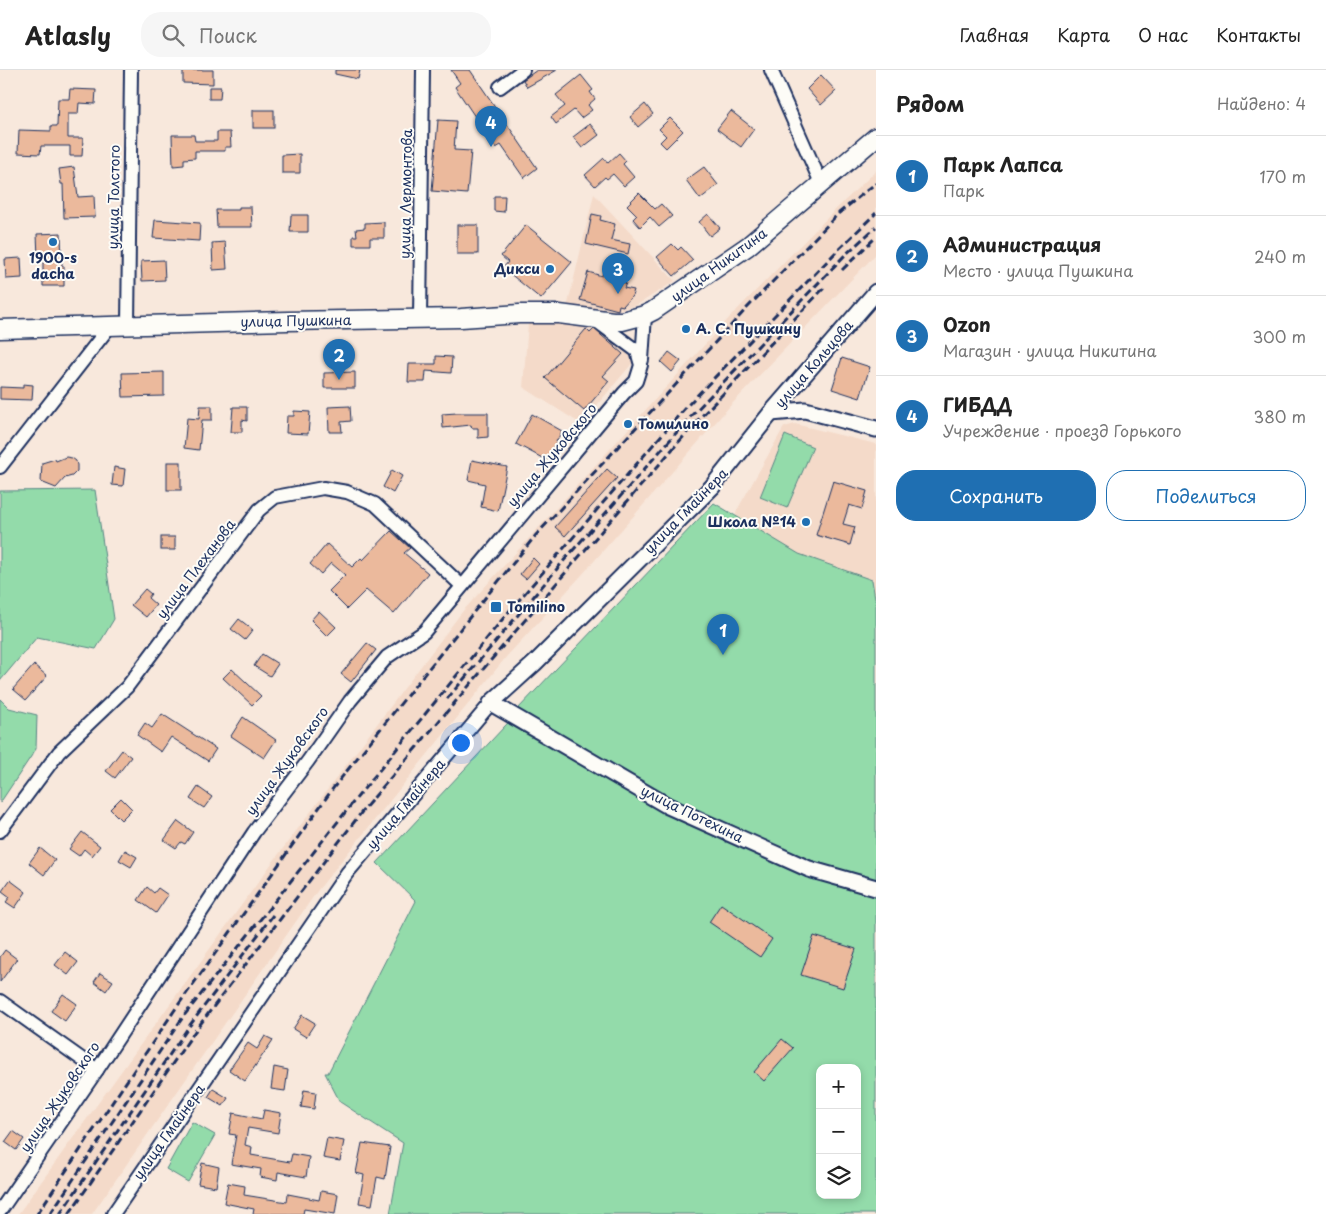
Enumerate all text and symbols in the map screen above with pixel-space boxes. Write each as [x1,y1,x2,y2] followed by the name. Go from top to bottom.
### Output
[141,12,491,57] search box
[25,17,111,53] text: Atlasly
[159,21,187,49] icon: search
[199,21,257,49] text: Поиск
[960,21,1029,48] text: Главная
[1057,21,1110,48] text: Карта
[1138,21,1188,48] text: О нас
[1216,21,1301,48] text: Контакты
[896,87,964,119] text: Рядом
[1217,91,1306,115] text: Найдено: 4
[475,106,507,147] pin: 4
[394,128,417,259] street label: улица Лермонтова
[102,144,125,250] street label: улица Толстого
[943,150,1063,178] text: Парк Лапса
[908,164,916,188] text: 1
[1260,164,1306,188] text: 170 m
[943,178,984,202] text: Парк
[666,222,771,307] street label: улица Никитина
[943,230,1101,258] text: Администрация
[47,236,59,248] marker: 1900-s dacha
[906,244,918,268] text: 2
[1254,244,1306,268] text: 240 m
[29,247,77,284] place label: 1900-s dacha
[602,253,634,294] pin: 3
[494,258,540,279] place label: Дикси
[943,258,1133,282] text: Место · улица Пушкина
[544,263,556,275] marker: Дикси
[240,309,352,332] street label: улица Пушкина
[943,310,991,338] text: Ozon
[769,315,858,412] street label: улица Кольцова
[696,318,801,339] place label: А. С. Пушкину
[680,323,692,335] marker: А. С. Пушкину
[907,324,917,348] text: 3
[1252,324,1306,348] text: 300 m
[943,338,1157,362] text: Магазин · улица Никитина
[323,339,355,380] pin: 2
[943,390,1012,418] text: ГИБДД
[502,398,601,511] street label: улица Жуковского
[907,404,917,428] text: 4
[1254,404,1306,428] text: 380 m
[638,413,709,434] place label: Томилино
[622,418,634,430] marker: Томилино
[943,418,1182,442] text: Учреждение · проезд Горького
[639,463,733,558] street label: улица Гмайнера
[896,470,1096,521] button: Сохранить
[1106,470,1306,521] button: Поделиться
[708,511,796,532] place label: Школа №14
[151,514,240,623] street label: улица Плеханова
[800,516,812,528] marker: Школа №14
[507,596,565,617] place label: Tomilino
[489,600,503,614] marker: Tomilino
[707,614,739,655] pin: 1
[240,702,333,819] street label: улица Жуковского
[448,730,474,756] your location
[361,754,450,854] street label: улица Гмайнера
[637,780,747,848] street label: улица Потехина
[15,1037,105,1156] street label: улица Жуковского
[816,1064,861,1199] map controls
[816,1064,861,1109] button: +
[128,1079,210,1184] street label: улица Гмайнера
[816,1109,861,1154] button: −
[816,1154,861,1199] button: layers

